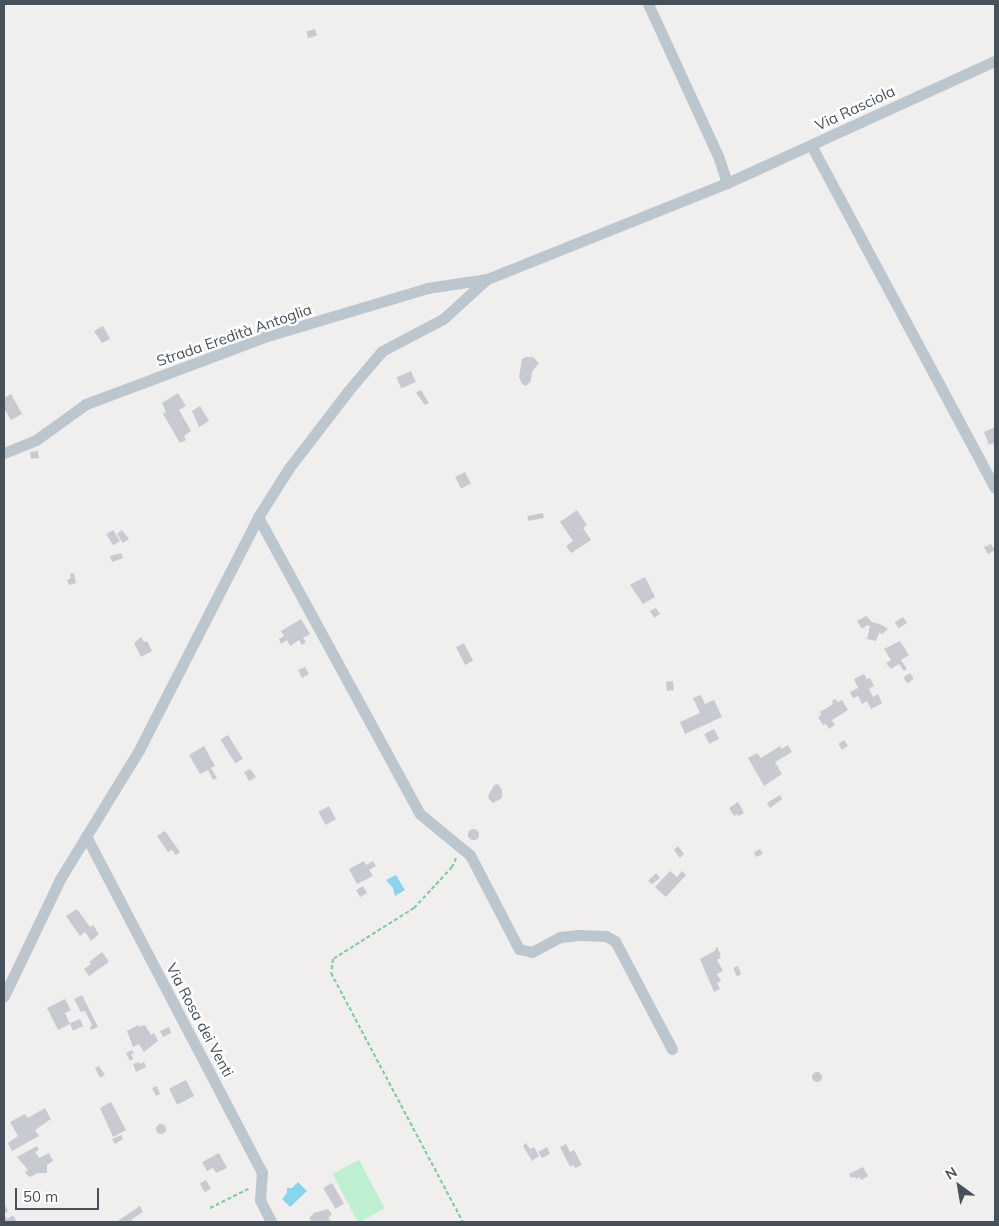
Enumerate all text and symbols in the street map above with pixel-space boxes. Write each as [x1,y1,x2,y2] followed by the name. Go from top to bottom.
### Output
[812,82,898,134] street label: Via Rasciola
[154,300,314,370] street label: Strada Eredità Antoglia
[162,960,238,1080] street label: Via Rosa dei Venti
[934,1161,984,1211] north arrow
[942,1163,960,1184] text: N
[18,1178,101,1210] scale bar
[23,1187,58,1206] text: 50 m

